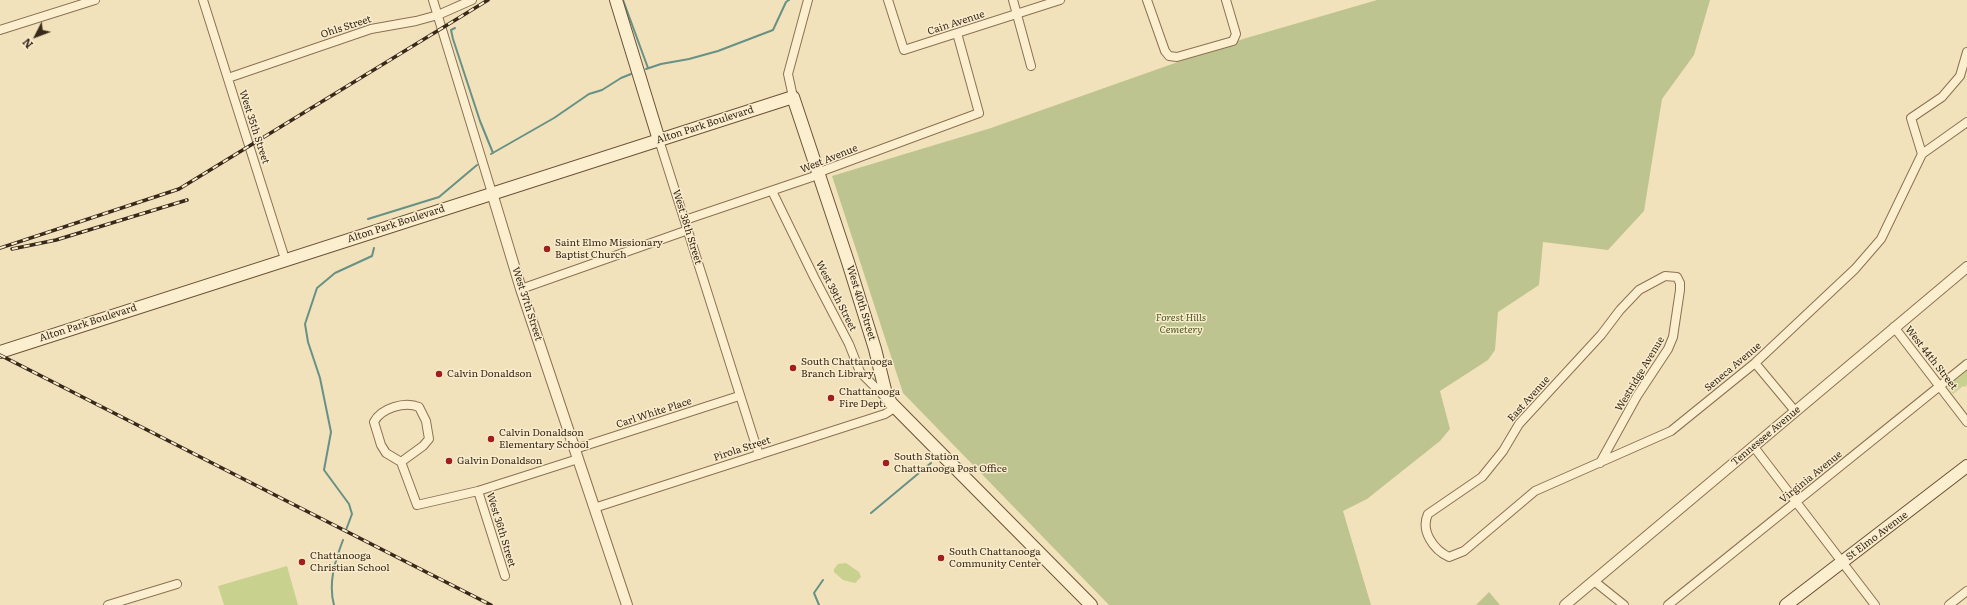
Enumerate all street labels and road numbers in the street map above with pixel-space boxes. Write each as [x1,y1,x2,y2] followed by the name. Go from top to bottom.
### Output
[926,8,986,38] street label: Cain Avenue
[319,13,373,41] street label: Ohls Street
[236,88,272,166] street label: West 35th Street
[655,104,755,146] street label: Alton Park Boulevard
[799,142,859,176] street label: West Avenue
[670,188,704,266] street label: West 38th Street
[346,203,446,245] street label: Alton Park Boulevard
[813,259,859,333] street label: West 39th Street
[844,264,878,342] street label: West 40th Street
[509,266,545,342] street label: West 37th Street
[38,302,138,344] street label: Alton Park Boulevard
[1902,324,1960,392] street label: West 44th Street
[1613,334,1667,414] street label: Westridge Avenue
[1702,340,1764,394] street label: Seneca Avenue
[1505,374,1553,424] street label: East Avenue
[615,395,693,431] street label: Carl White Place
[1729,404,1803,468] street label: Tennessee Avenue
[712,434,772,464] street label: Pirola Street
[1777,448,1845,506] street label: Virginia Avenue
[484,491,518,569] street label: West 36th Street
[1844,509,1910,563] street label: St Elmo Avenue

